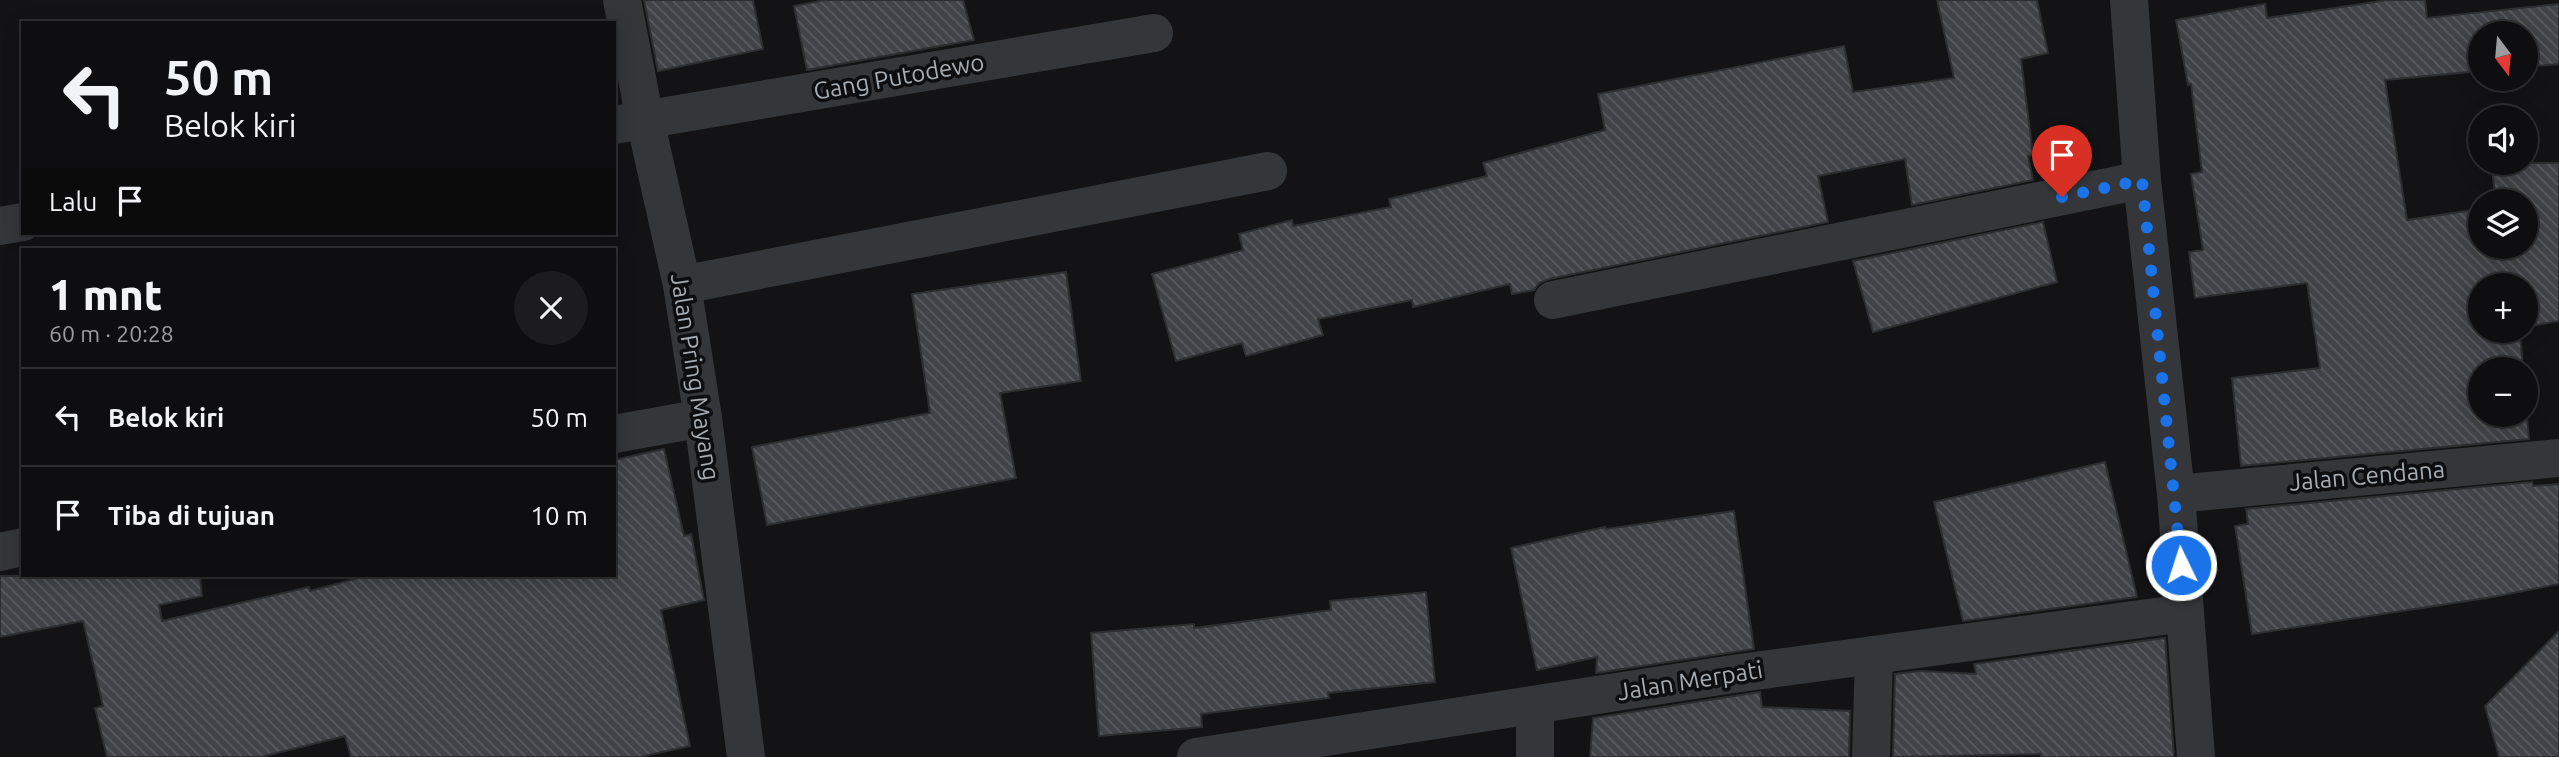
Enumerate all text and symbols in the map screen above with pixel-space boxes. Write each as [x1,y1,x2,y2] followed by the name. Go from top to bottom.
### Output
[2468,21,2538,91] north arrow
[2468,21,2538,427] map controls
[812,48,986,105] street label: Gang Putodewo
[49,49,140,140] icon: left
[164,49,273,104] text: 50 m
[2468,105,2538,175] button: sound
[164,107,296,143] text: Belok kiri
[2032,125,2092,197] pin
[2043,136,2081,174] icon: arrive
[111,182,149,220] icon: arrive
[49,187,97,216] text: Lalu
[2468,189,2538,259] button: layers
[49,271,162,318] text: 1 mnt
[514,271,588,345] button: close
[666,272,725,482] street label: Jalan Pring Mayang
[2468,273,2538,343] button: +
[49,321,174,346] text: 60 m · 20:28
[2468,357,2538,427] button: −
[49,398,87,436] icon: left
[108,403,224,432] text: Belok kiri
[530,403,588,432] text: 50 m
[2288,455,2446,496] street label: Jalan Cendana
[49,496,87,534] icon: arrive
[108,501,275,530] text: Tiba di tujuan
[530,501,588,530] text: 10 m
[2144,528,2218,602] position arrow
[1615,656,1765,705] street label: Jalan Merpati

